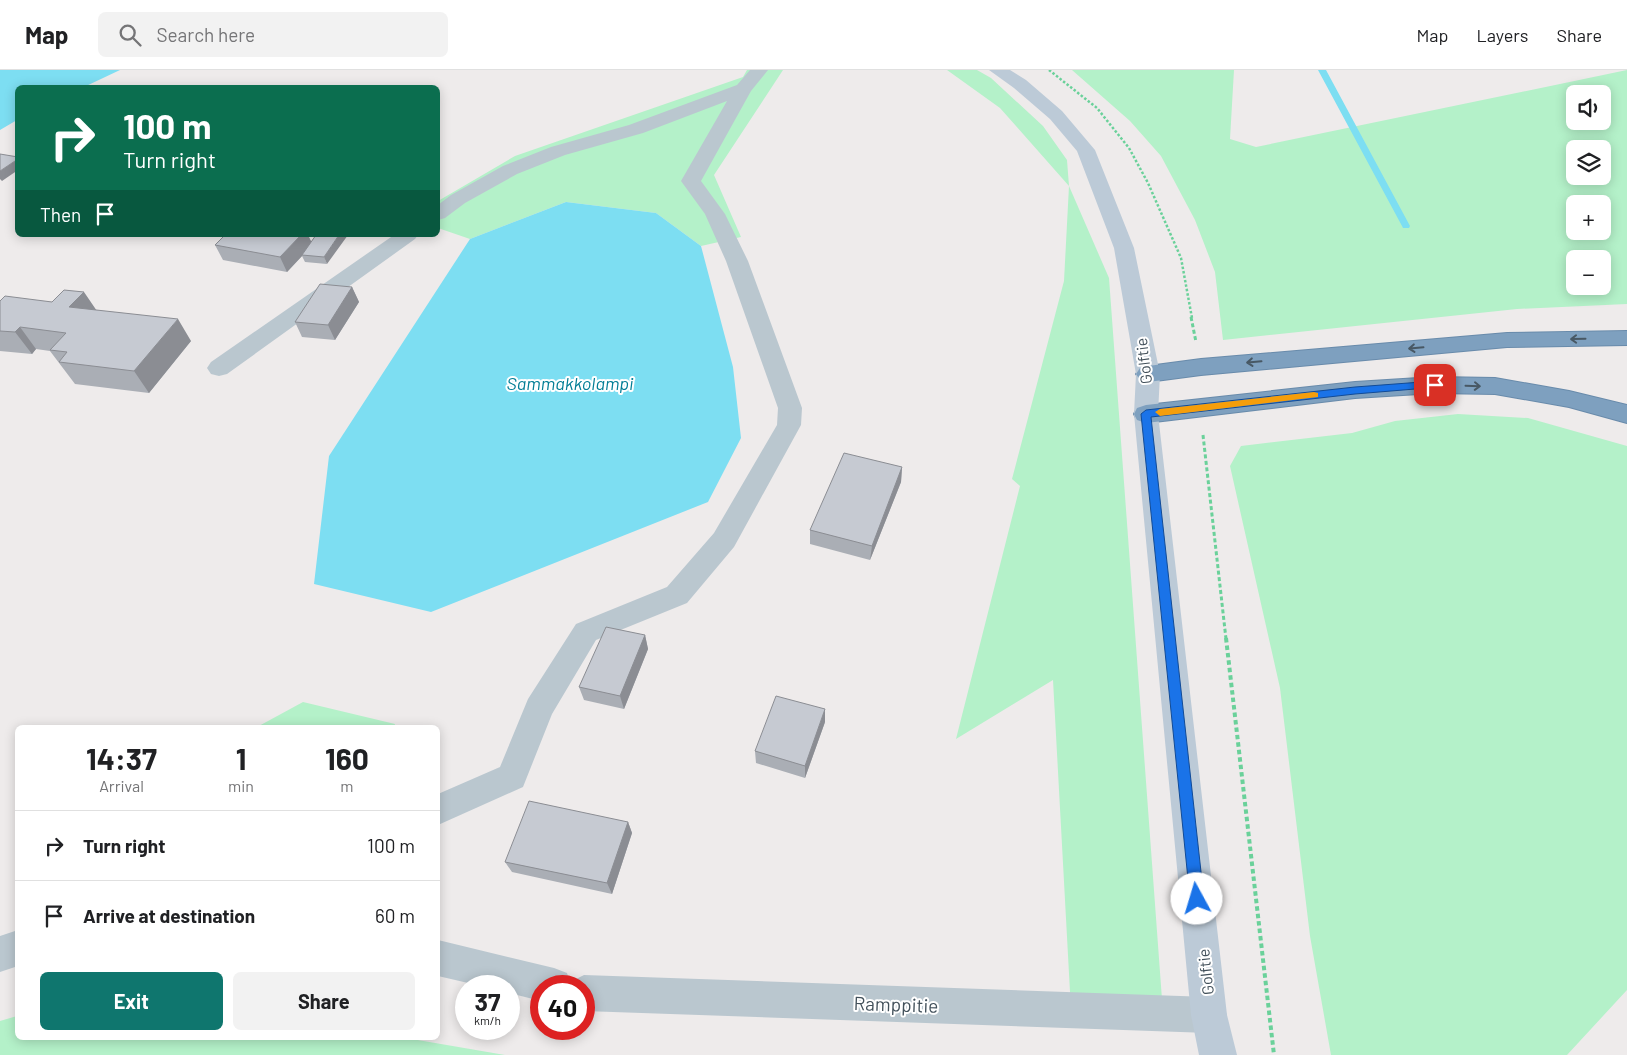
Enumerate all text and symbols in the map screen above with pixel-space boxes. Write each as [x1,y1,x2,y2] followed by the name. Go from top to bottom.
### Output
[98,12,448,57] search box
[25,20,68,49] text: Map
[116,21,144,49] icon: search
[156,23,255,46] text: Search here
[1416,24,1448,46] text: Map
[1476,24,1529,46] text: Layers
[1557,24,1602,46] text: Share
[1566,85,1611,295] map controls
[1566,85,1611,130] button: sound
[123,104,212,146] text: 100 m
[40,105,105,170] icon: right
[1566,140,1611,185] button: layers
[123,146,216,172] text: Turn right
[1566,195,1611,240] button: +
[91,200,119,228] icon: arrive
[40,203,81,226] text: Then
[1566,250,1611,295] button: −
[1571,334,1587,343] one-way arrow
[1131,337,1155,385] street label: Golftie
[1408,343,1424,353] one-way arrow
[1247,358,1263,367] one-way arrow
[1414,364,1456,406] pin
[1421,371,1449,399] icon: arrive
[507,372,634,394] water label: Sammakkolampi
[1465,381,1481,390] one-way arrow
[86,740,157,776] text: 14:37
[236,740,246,776] text: 1
[325,740,369,776] text: 160
[99,776,144,795] text: Arrival
[228,776,254,795] text: min
[340,776,354,795] text: m
[40,832,68,860] icon: right
[83,834,165,857] text: Turn right
[367,834,415,857] text: 100 m
[1170,872,1222,924] position arrow
[40,902,68,930] icon: arrive
[83,904,255,927] text: Arrive at destination
[375,904,415,927] text: 60 m
[1193,948,1217,996] street label: Golftie
[40,972,223,1030] button: Exit
[233,972,415,1030] button: Share
[530,975,595,1040] speed limit sign: 40
[475,986,500,1016] text: 37
[853,991,939,1017] street label: Ramppitie
[474,1013,501,1027] text: km/h

